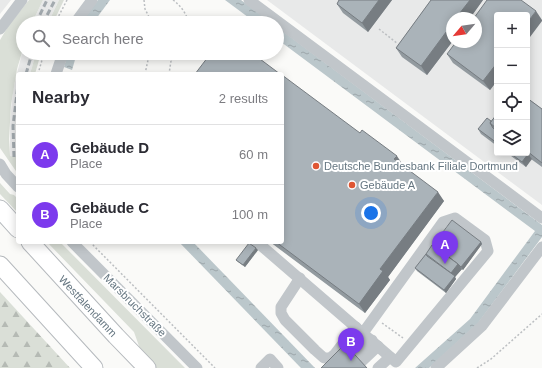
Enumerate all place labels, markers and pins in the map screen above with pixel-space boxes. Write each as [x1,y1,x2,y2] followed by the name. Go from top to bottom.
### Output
[324,160,518,172] place label: Deutsche Bundesbank Filiale Dortmund
[311,161,321,171] marker: Deutsche Bundesbank Filiale Dortmund
[360,179,416,191] place label: Gebäude A
[347,180,357,190] marker: Gebäude A
[432,231,458,264] pin: A
[338,328,364,361] pin: B

